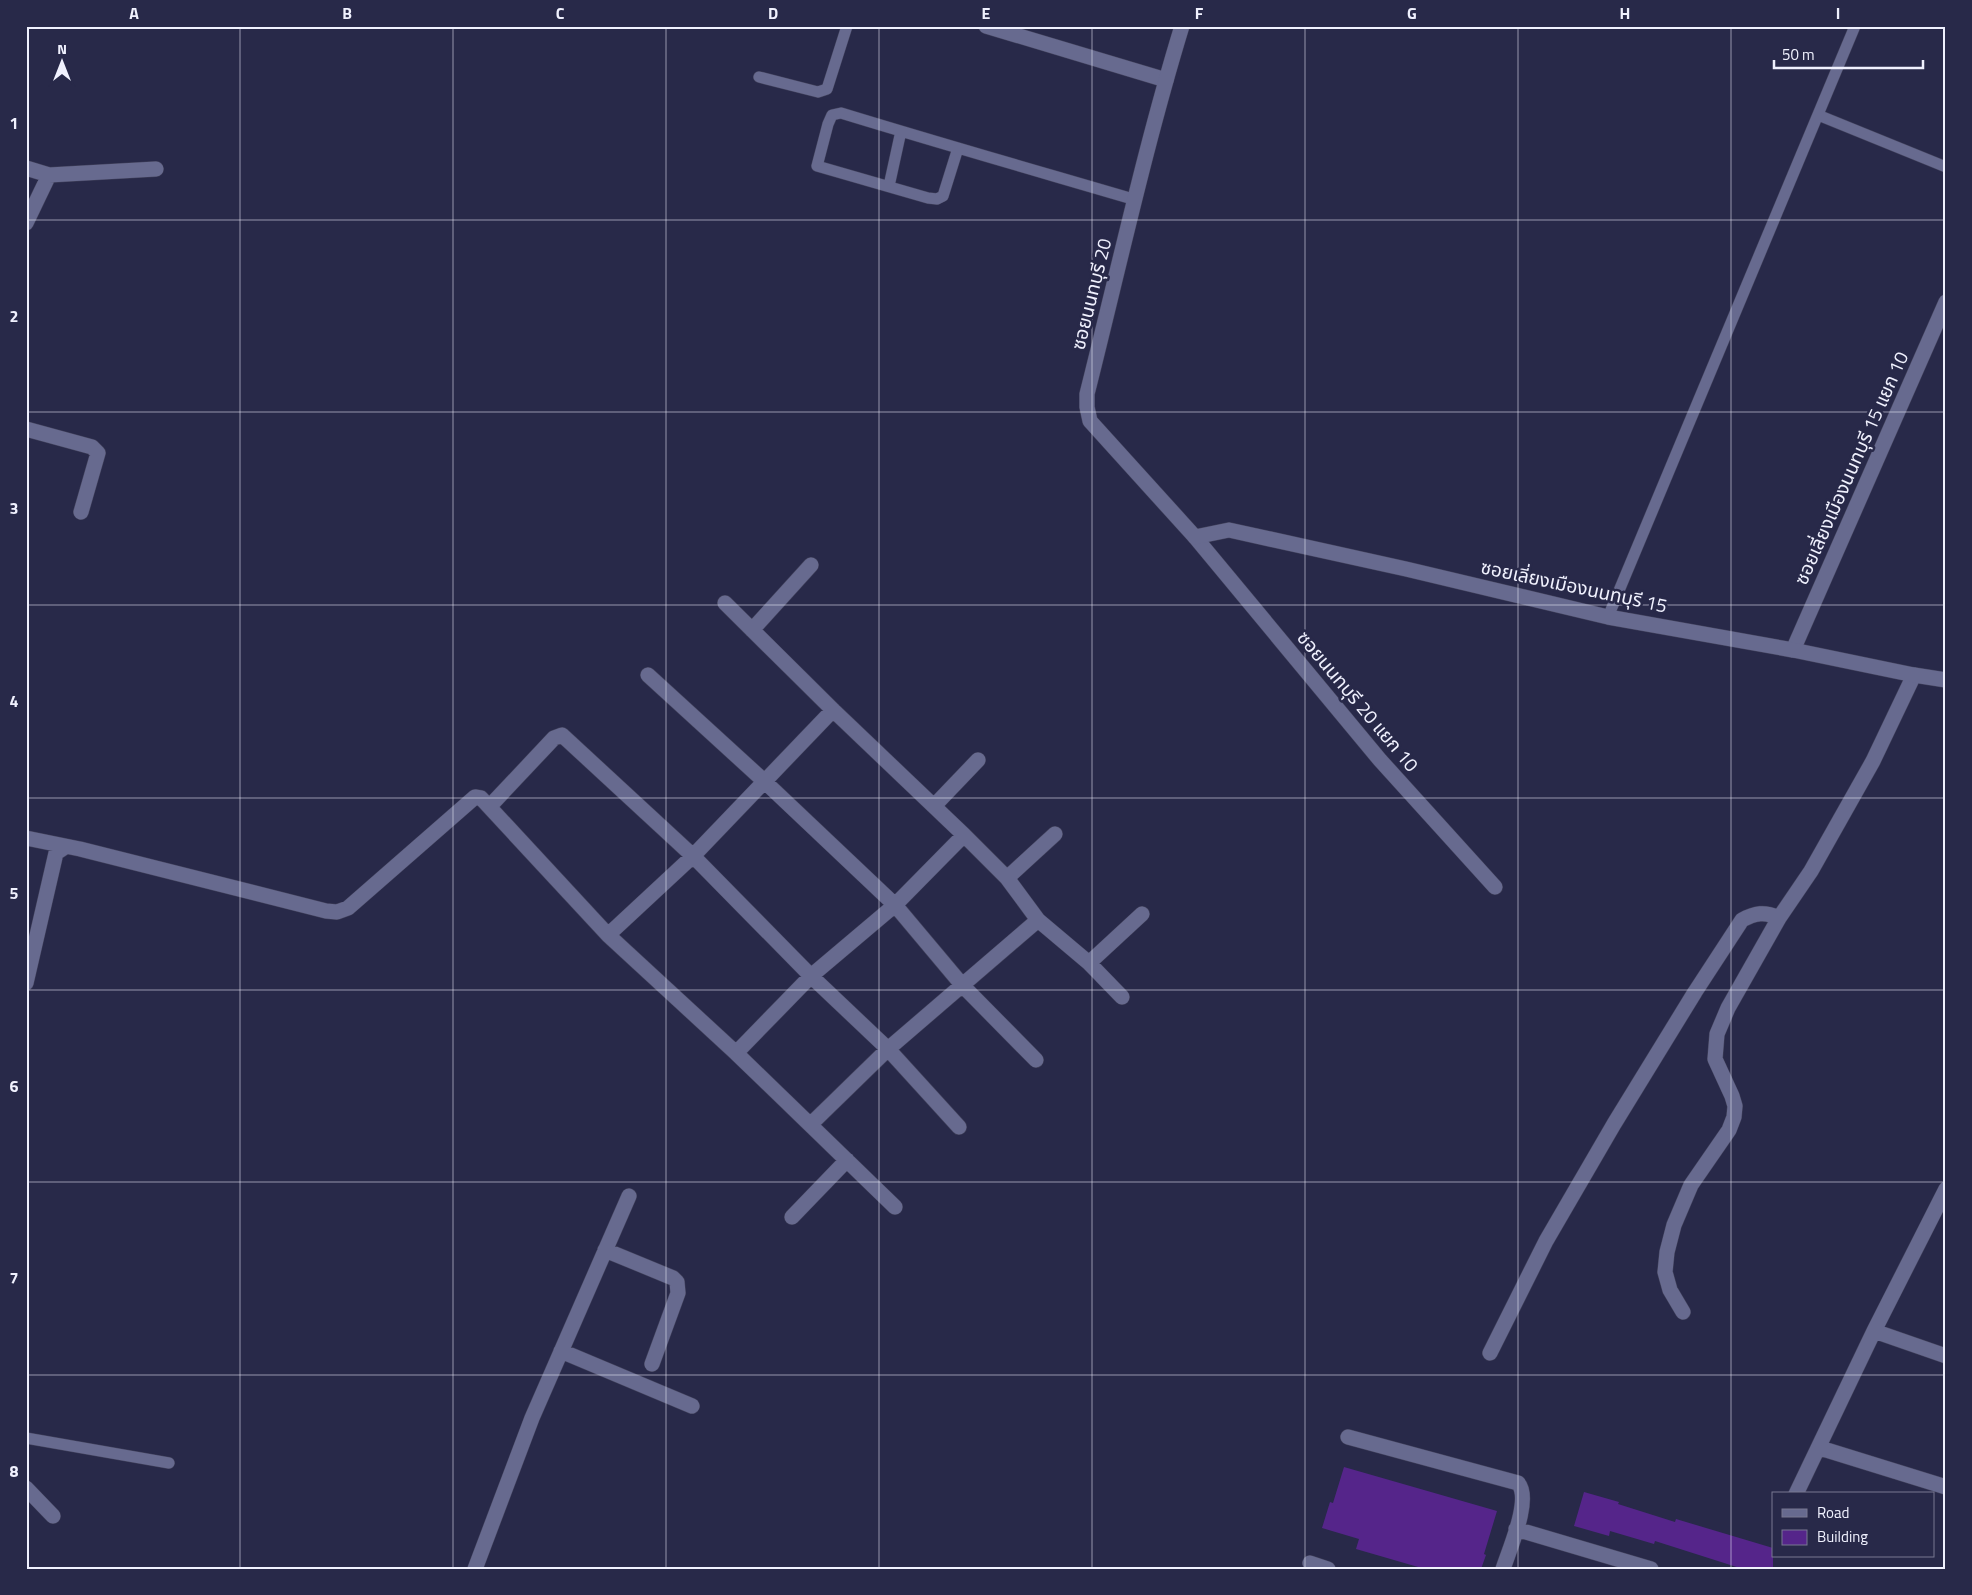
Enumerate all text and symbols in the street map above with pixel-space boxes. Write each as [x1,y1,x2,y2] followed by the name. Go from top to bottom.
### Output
[129,1,139,25] text: A
[342,1,352,25] text: B
[556,1,565,25] text: C
[768,1,778,25] text: D
[982,1,991,25] text: E
[1195,1,1204,25] text: F
[1407,1,1417,25] text: G
[1620,1,1630,25] text: H
[1836,1,1840,25] text: I
[38,38,88,88] north arrow
[57,38,67,59] text: N
[1774,38,1923,70] scale bar
[1782,43,1815,66] text: 50 m
[10,111,18,135] text: 1
[1063,235,1118,353] street label: ซอยนนทบุรี 20
[10,304,18,328] text: 2
[1786,347,1915,589] street label: ซอยเลี่ยงเมืองนนทบุรี 15 แยก 10
[10,496,18,520] text: 3
[1478,552,1670,619] street label: ซอยเลี่ยงเมืองนนทบุรี 15
[1291,624,1426,778] street label: ซอยนนทบุรี 20 แยก 10
[10,689,19,713] text: 4
[10,881,19,905] text: 5
[10,1074,19,1098] text: 6
[10,1266,18,1290] text: 7
[10,1459,19,1483] text: 8
[1772,1492,1934,1558] legend
[1817,1501,1849,1524] text: Road
[1817,1525,1868,1548] text: Building

